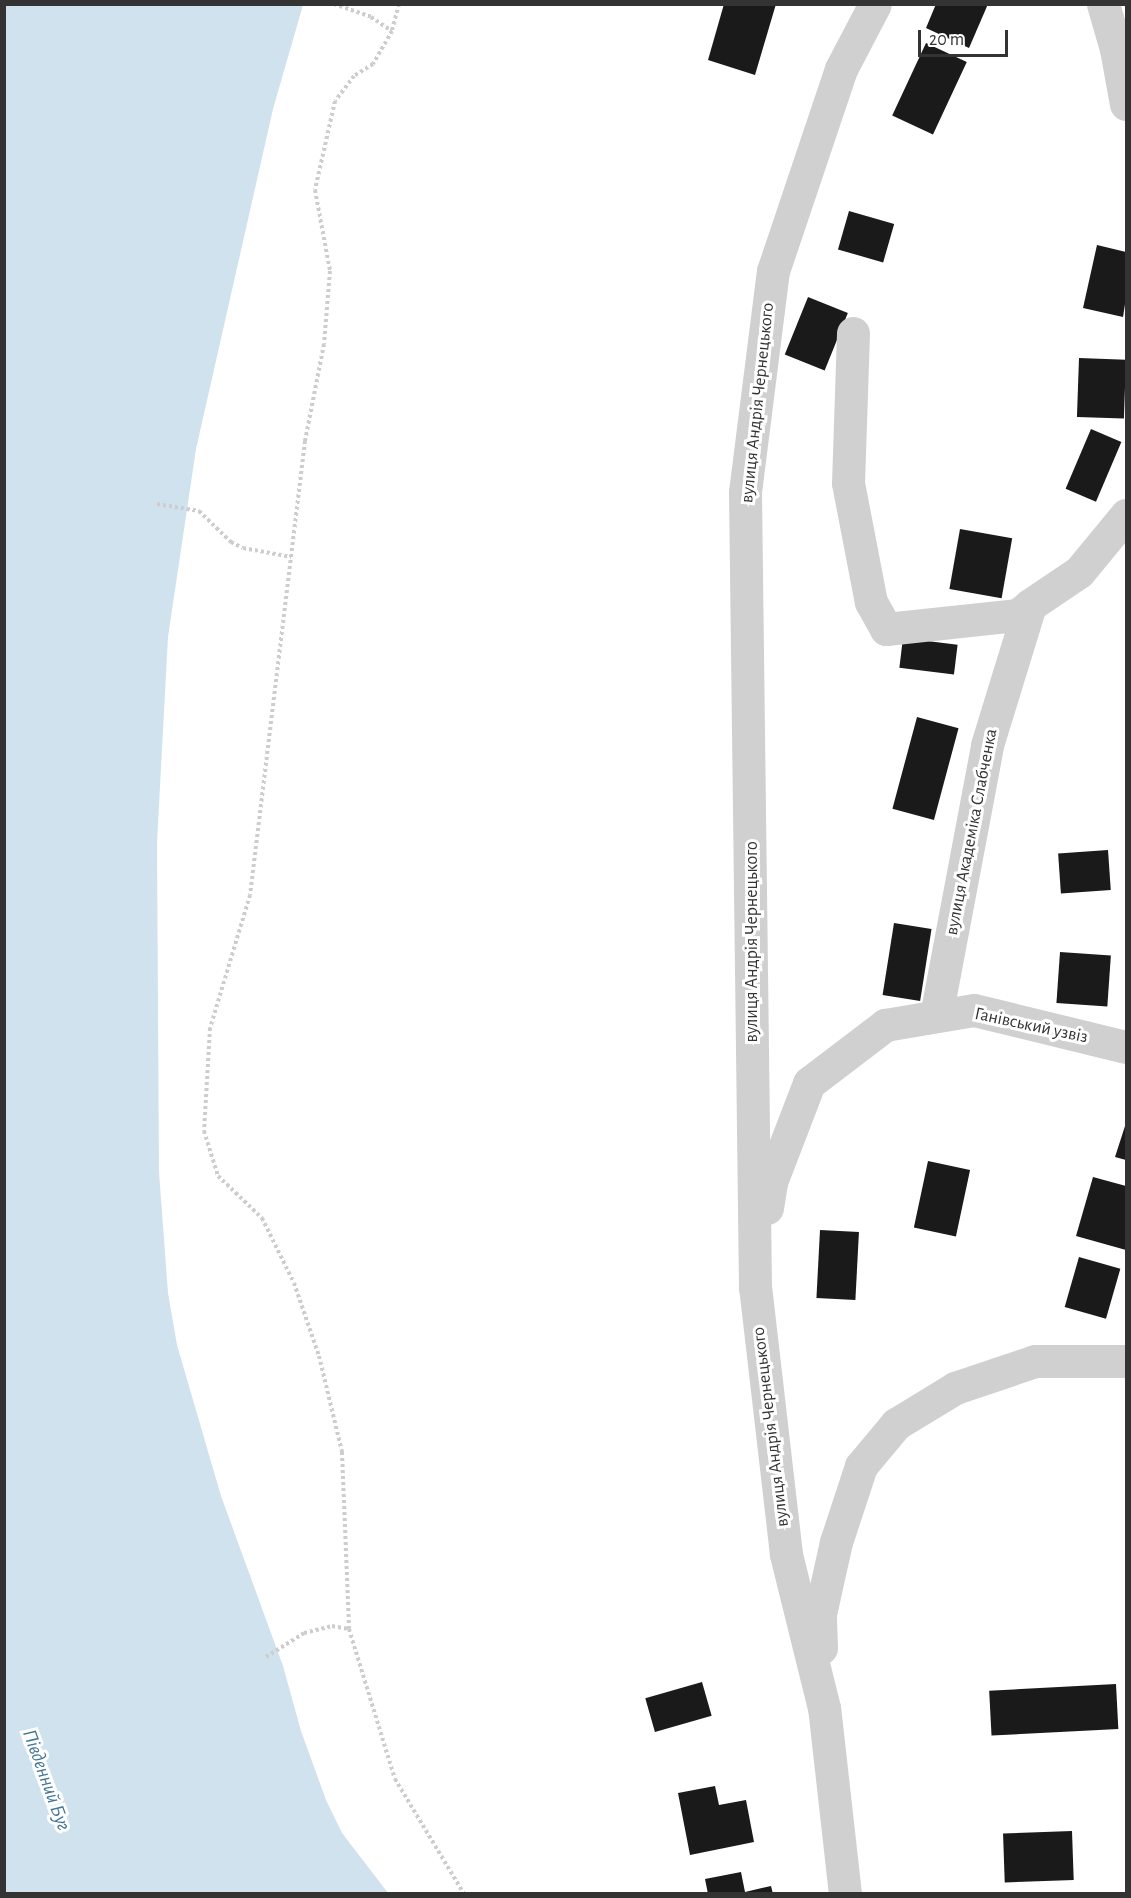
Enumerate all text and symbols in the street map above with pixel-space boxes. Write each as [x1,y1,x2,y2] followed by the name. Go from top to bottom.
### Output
[921,18,1011,56] scale bar
[929,31,964,49] text: 20 m
[737,302,779,504] street label: вулиця Андрія Чернецького
[941,727,1003,937] street label: вулиця Академіка Слабченка
[741,841,763,1043] street label: вулиця Андрія Чернецького
[972,1003,1090,1049] street label: Ганівський узвіз
[748,1326,794,1528] street label: вулиця Андрія Чернецького
[17,1726,75,1834] water label: Південний Буг

